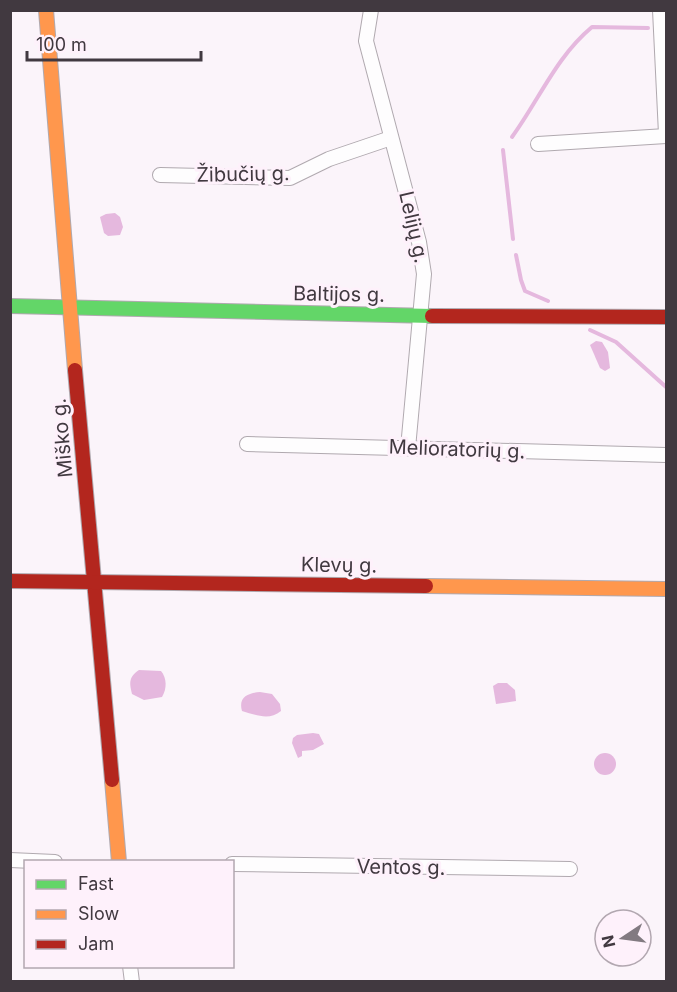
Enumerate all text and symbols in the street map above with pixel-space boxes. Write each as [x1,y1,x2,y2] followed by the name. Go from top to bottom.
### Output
[27,24,201,62] scale bar
[36,34,87,55] text: 100 m
[196,160,290,187] street label: Žibučių g.
[394,189,434,265] street label: Lelijų g.
[293,281,385,307] street label: Baltijos g.
[47,397,77,479] street label: Miško g.
[388,435,526,463] street label: Melioratorių g.
[301,552,377,578] street label: Klevų g.
[356,854,446,880] street label: Ventos g.
[24,860,234,968] legend
[78,873,114,894] text: Fast
[78,903,119,924] text: Slow
[593,908,653,968] north arrow
[78,933,114,954] text: Jam
[597,933,620,950] text: N

